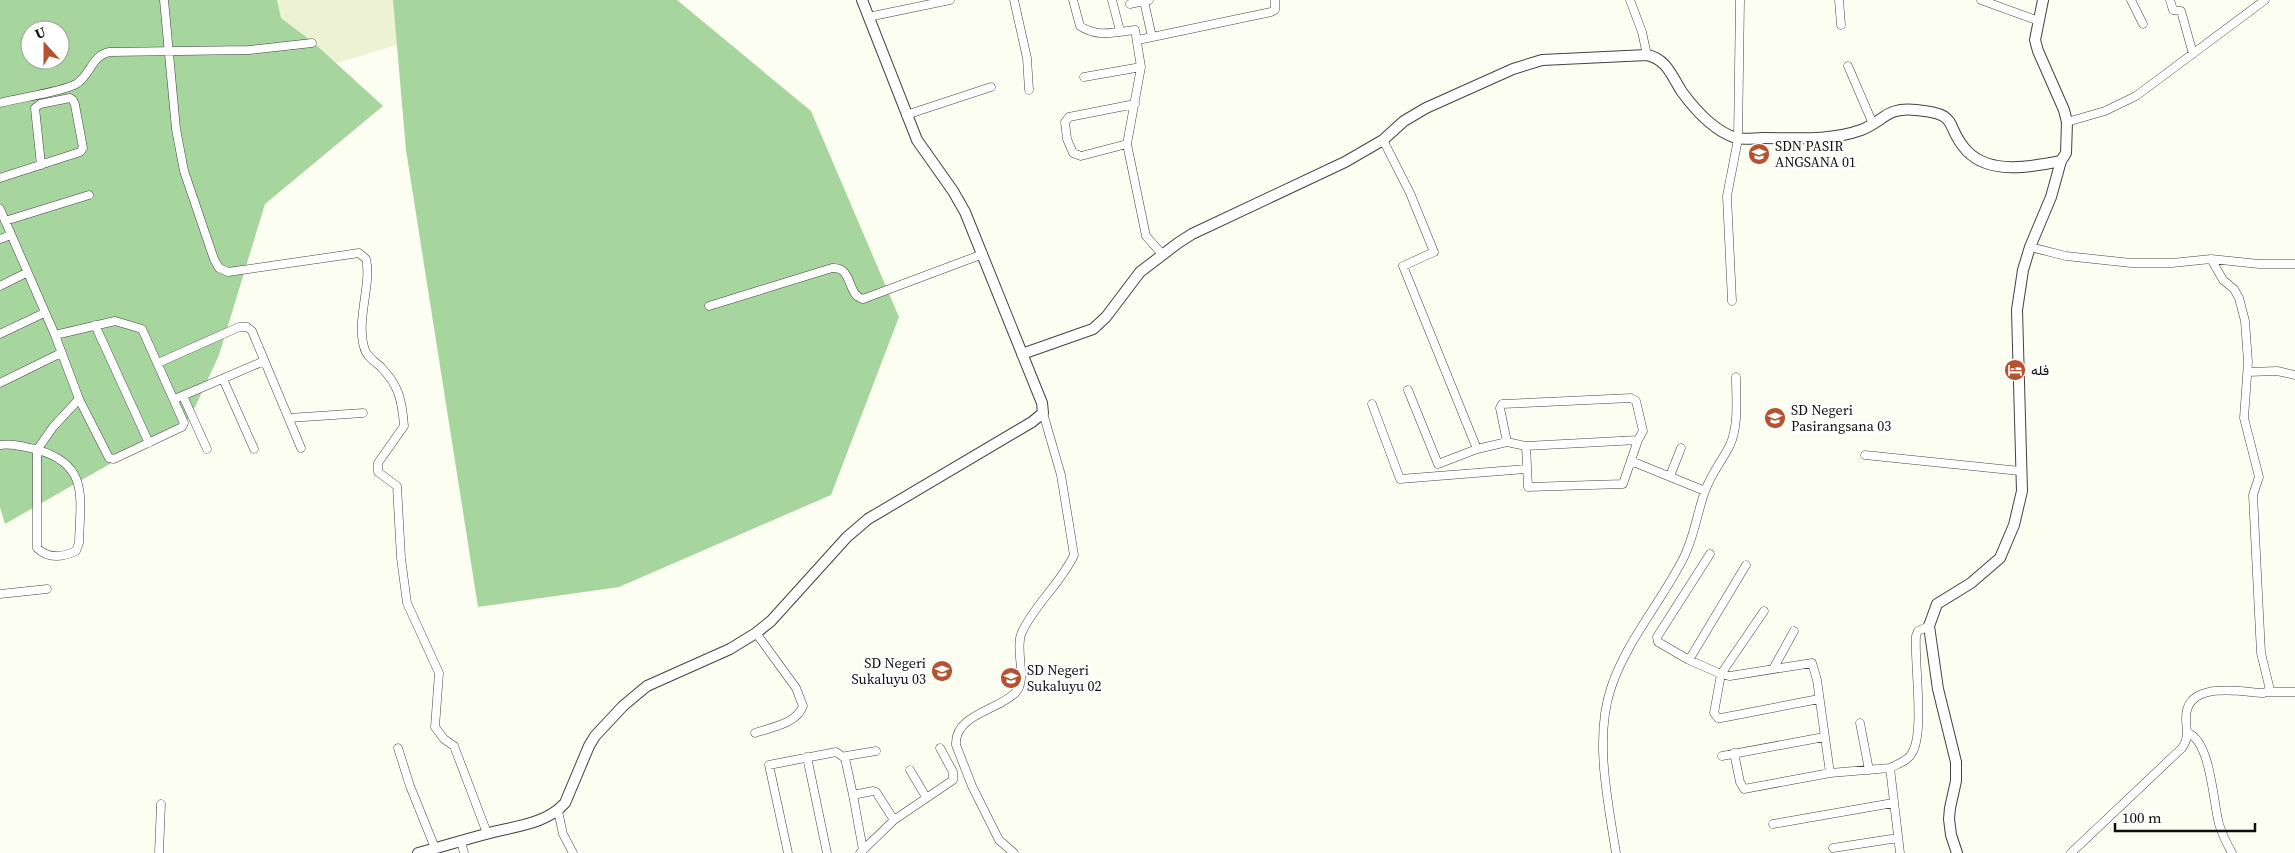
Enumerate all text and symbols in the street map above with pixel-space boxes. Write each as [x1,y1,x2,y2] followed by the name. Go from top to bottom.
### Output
[20,20,70,70] north arrow
[32,22,49,44] text: U
[1775,136,1856,172] place label: SDN PASIR ANGSANA 01
[1747,142,1771,166] school or university icon: SDN PASIR ANGSANA 01
[2003,358,2027,382] hotel icon: فله
[2031,360,2049,380] place label: فله
[1791,400,1891,436] place label: SD Negeri Pasirangsana 03
[1763,406,1787,430] school or university icon: SD Negeri Pasirangsana 03
[852,653,926,689] place label: SD Negeri Sukaluyu 03
[930,659,954,683] school or university icon: SD Negeri Sukaluyu 03
[1027,660,1101,696] place label: SD Negeri Sukaluyu 02
[999,666,1023,690] school or university icon: SD Negeri Sukaluyu 02
[2115,800,2255,832] scale bar
[2122,807,2162,828] text: 100 m

